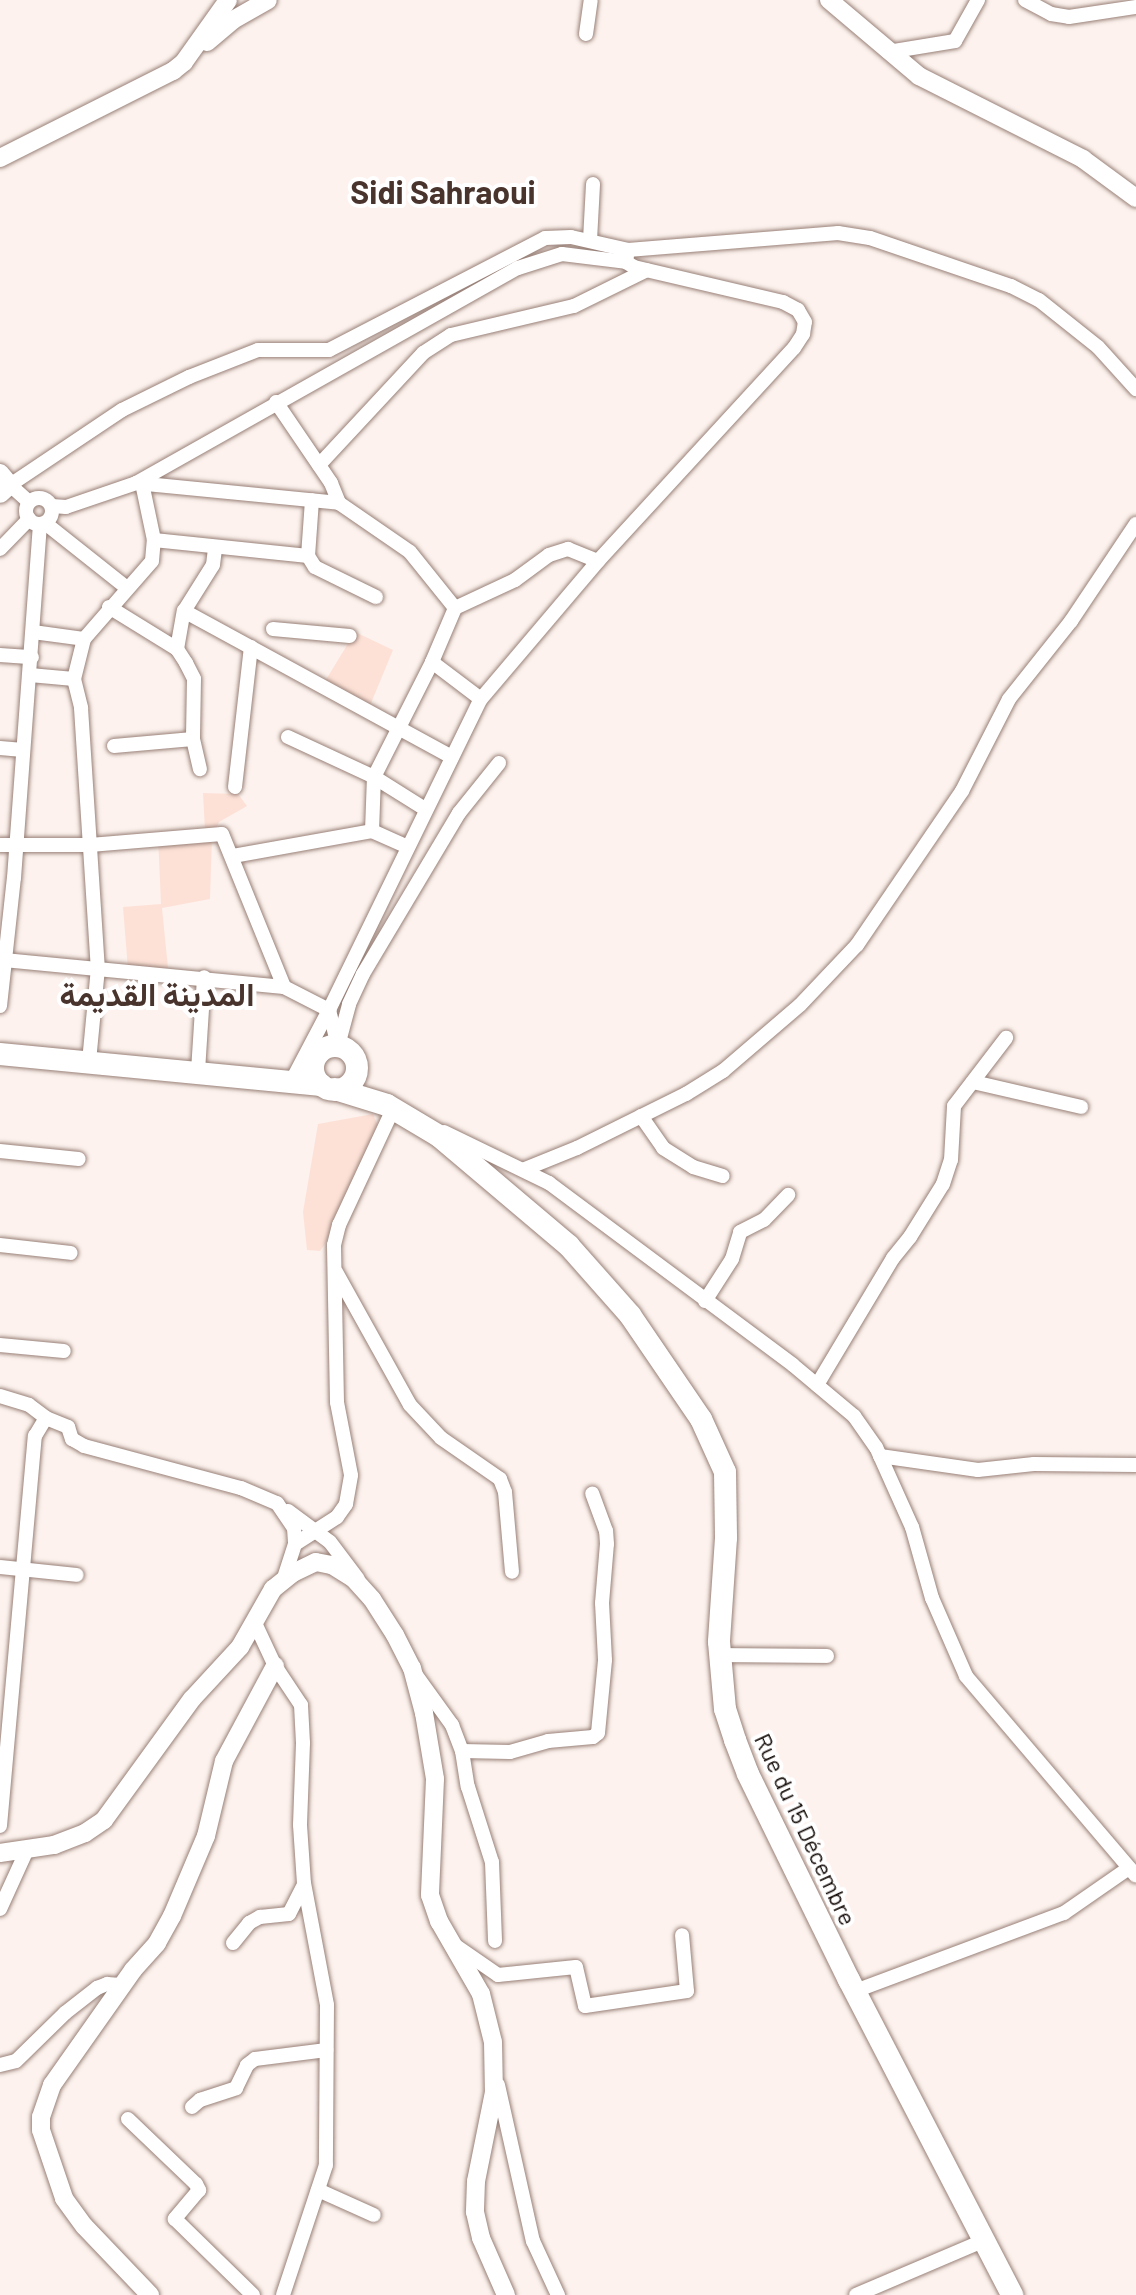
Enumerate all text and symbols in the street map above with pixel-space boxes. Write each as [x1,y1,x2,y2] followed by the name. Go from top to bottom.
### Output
[350,172,536,210] district label: Sidi Sahraoui
[60,974,254,1012] district label: المدينة القديمة
[749,1728,863,1930] street label: Rue du 15 Décembre

